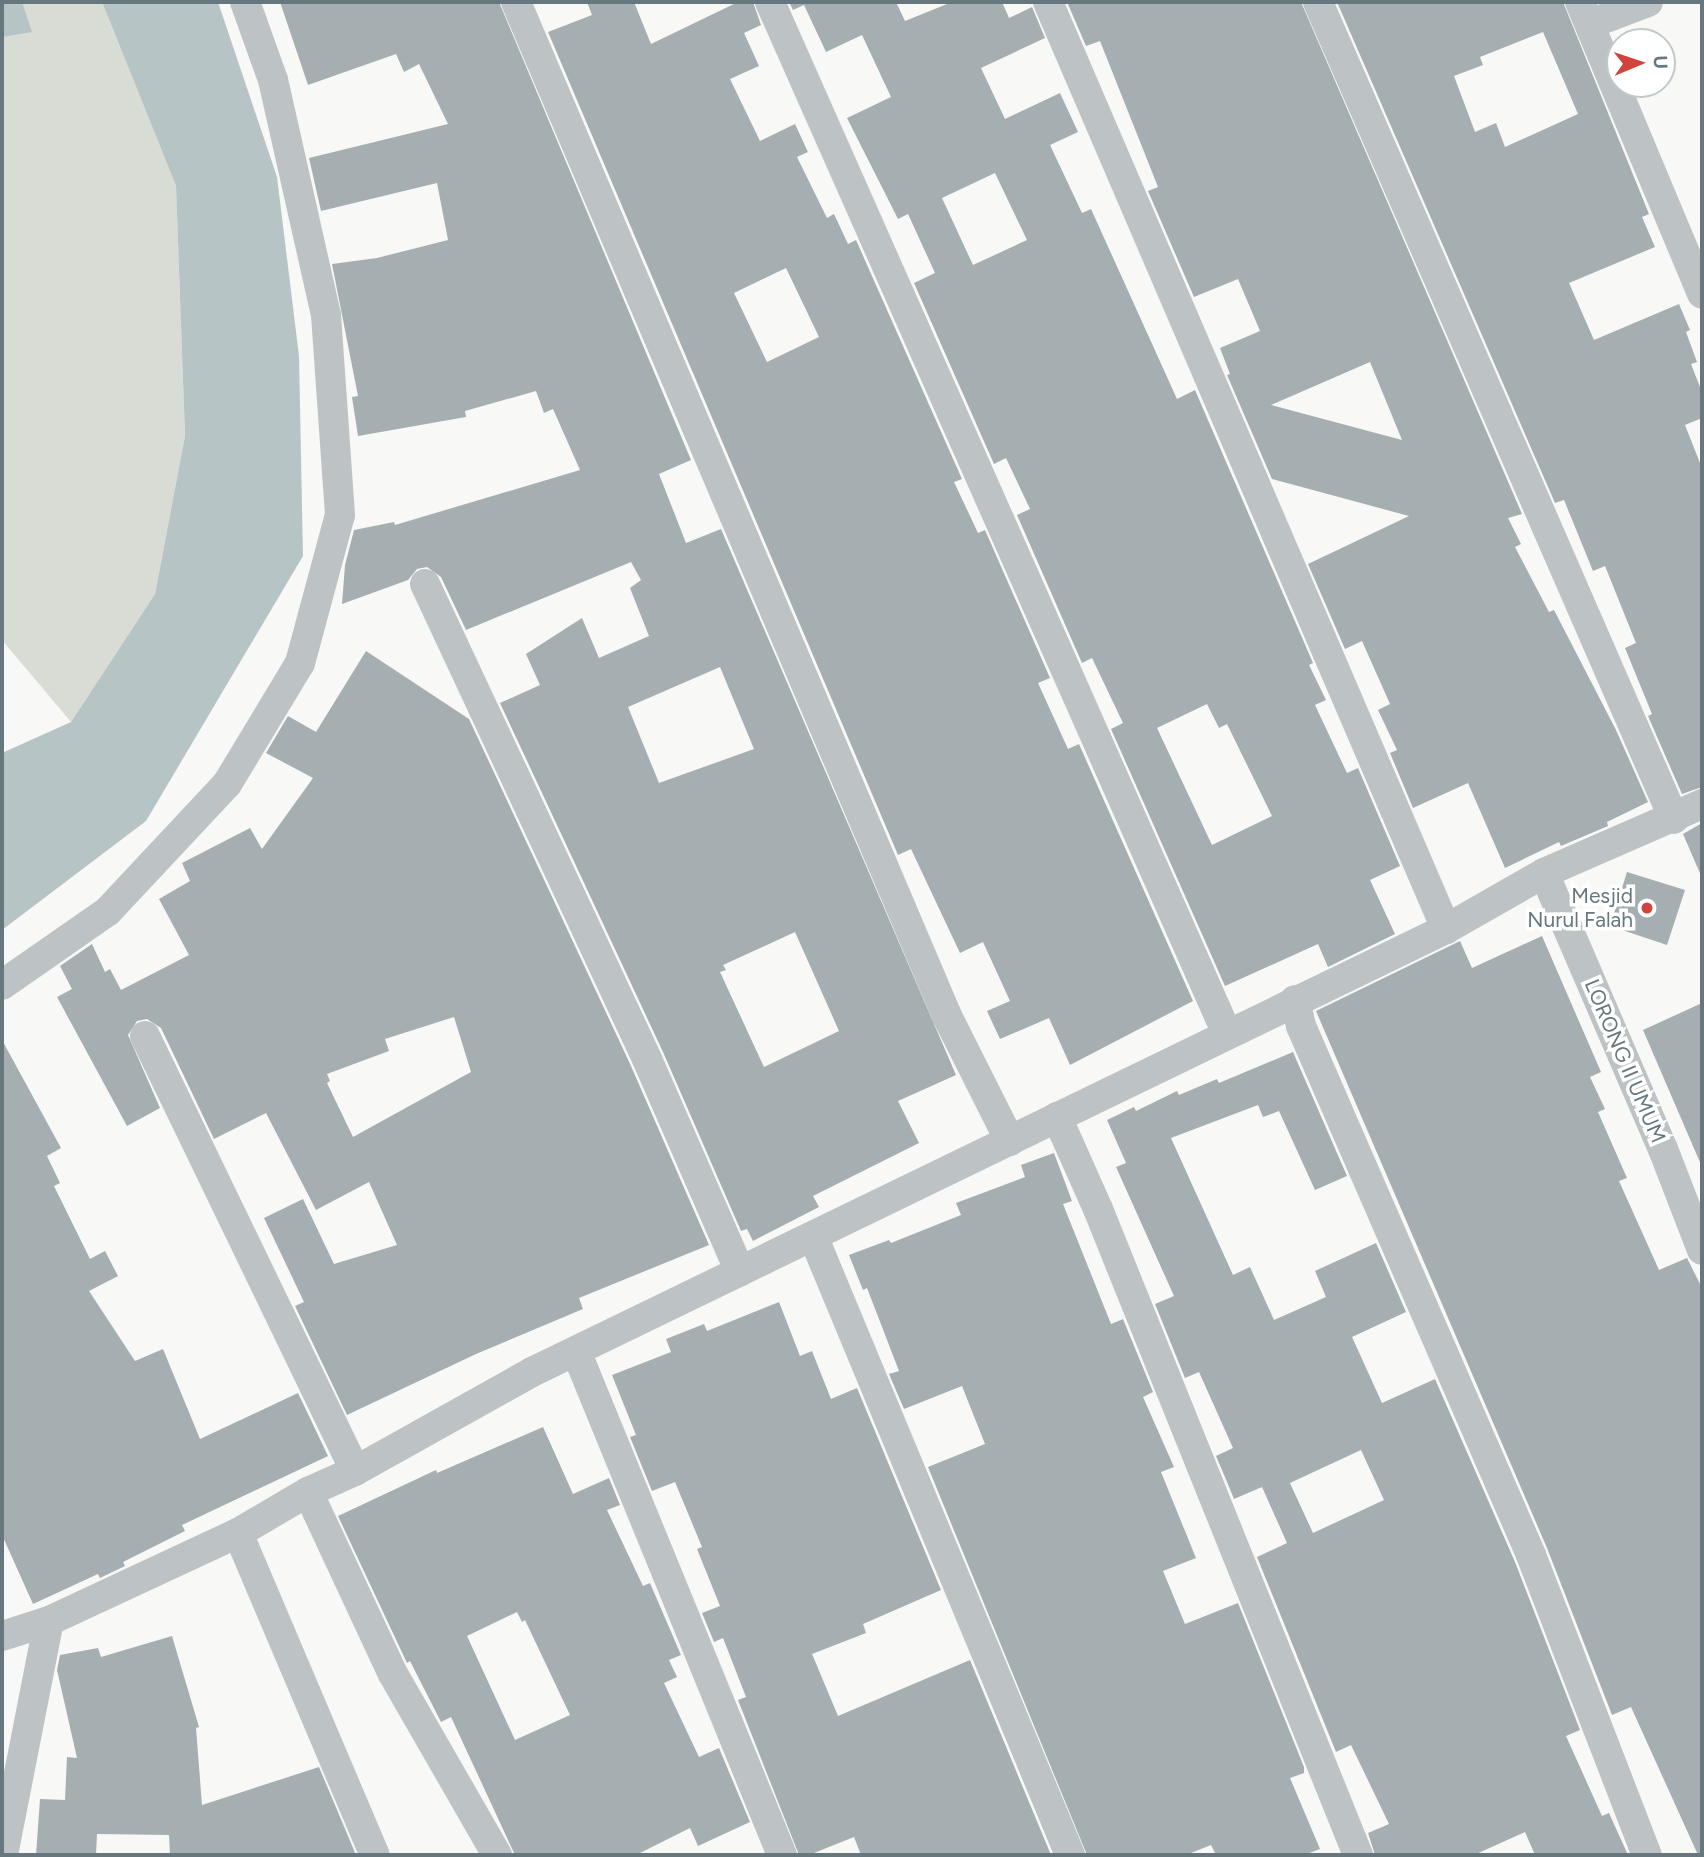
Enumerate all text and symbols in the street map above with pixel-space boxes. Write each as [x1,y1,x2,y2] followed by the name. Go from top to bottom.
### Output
[1606,28,1676,98] north arrow
[1649,55,1672,69] text: U
[1527,883,1633,933] place label: Mesjid Nurul Falah
[1639,900,1655,916] marker: Mesjid Nurul Falah
[1579,975,1671,1147] street label: LORONG II UMUM

